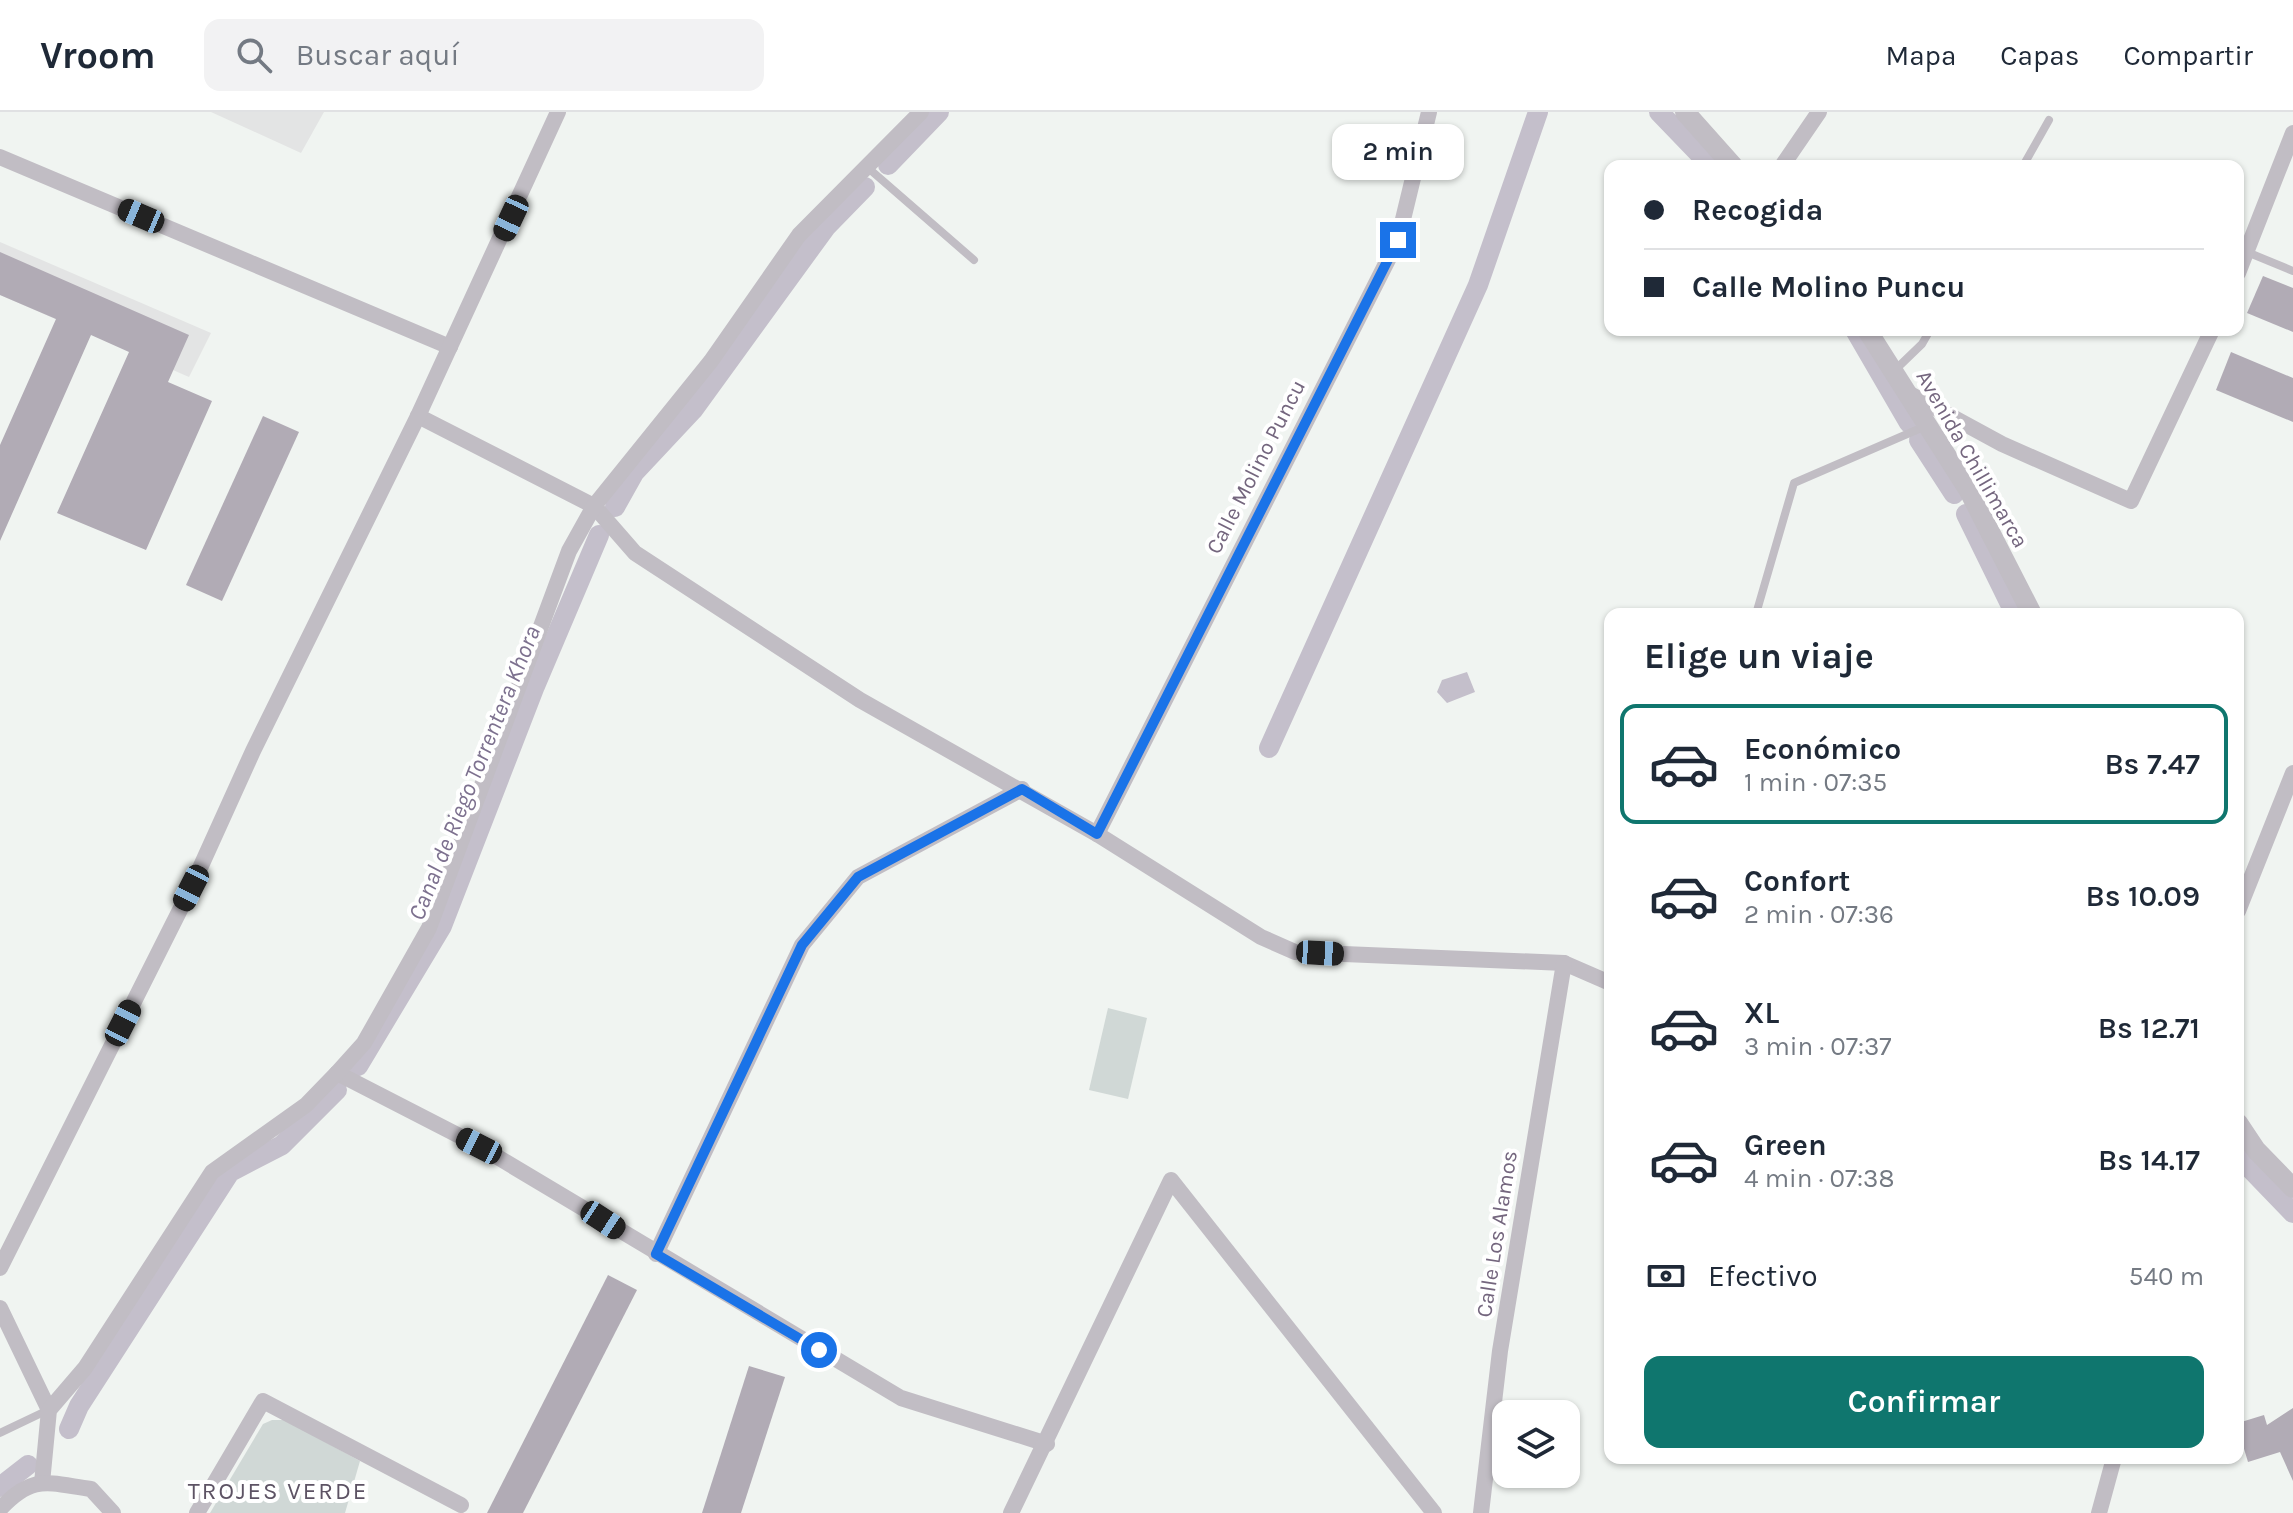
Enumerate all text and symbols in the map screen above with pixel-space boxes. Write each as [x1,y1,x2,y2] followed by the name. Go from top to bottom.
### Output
[204,19,764,91] search box
[40,33,156,78] text: Vroom
[232,33,276,77] icon: search
[296,37,459,73] text: Buscar aquí
[1885,39,1956,72] text: Mapa
[2000,39,2079,72] text: Capas
[2123,39,2253,72] text: Compartir
[1332,124,1464,180] callout: 2 min
[1363,136,1433,167] text: 2 min
[490,191,532,245] car
[1692,192,1823,228] text: Recogida
[114,196,168,236] car
[1380,222,1416,258] route end
[1692,269,1965,305] text: Calle Molino Puncu
[1910,365,2034,553] street label: Avenida Chillimarca
[1201,376,1311,558] street label: Calle Molino Puncu
[402,622,546,924] water label: Canal de Riego Torrentera Khora
[1644,635,1874,677] text: Elige un viaje
[1648,728,1720,800] icon: car
[1744,731,1901,767] text: Económico
[2104,746,2200,782] text: Bs 7.47
[1744,767,1887,798] text: 1 min · 07:35
[1648,860,1720,932] icon: car
[169,861,213,915] car
[1744,863,1850,899] text: Confort
[2085,878,2200,914] text: Bs 10.09
[1744,899,1894,930] text: 2 min · 07:36
[1295,940,1345,966] car
[1648,992,1720,1064] icon: car
[1744,995,1779,1031] text: XL
[101,996,145,1050] car
[2098,1010,2200,1046] text: Bs 12.71
[1744,1031,1891,1062] text: 3 min · 07:37
[452,1124,506,1168] car
[1648,1124,1720,1196] icon: car
[1744,1127,1827,1163] text: Green
[2098,1142,2200,1178] text: Bs 14.17
[1471,1149,1523,1319] street label: Calle Los Alamos
[1744,1163,1894,1194] text: 4 min · 07:38
[576,1197,630,1243] car
[1644,1254,1688,1298] icon: cash
[1708,1258,1818,1294] text: Efectivo
[2129,1261,2204,1292] text: 540 m
[801,1332,837,1368] route start
[1644,1356,2204,1448] button: Confirmar
[1492,1400,1580,1488] map controls
[1492,1400,1580,1488] button: layers
[188,1477,368,1505] district label: TROJES VERDE

